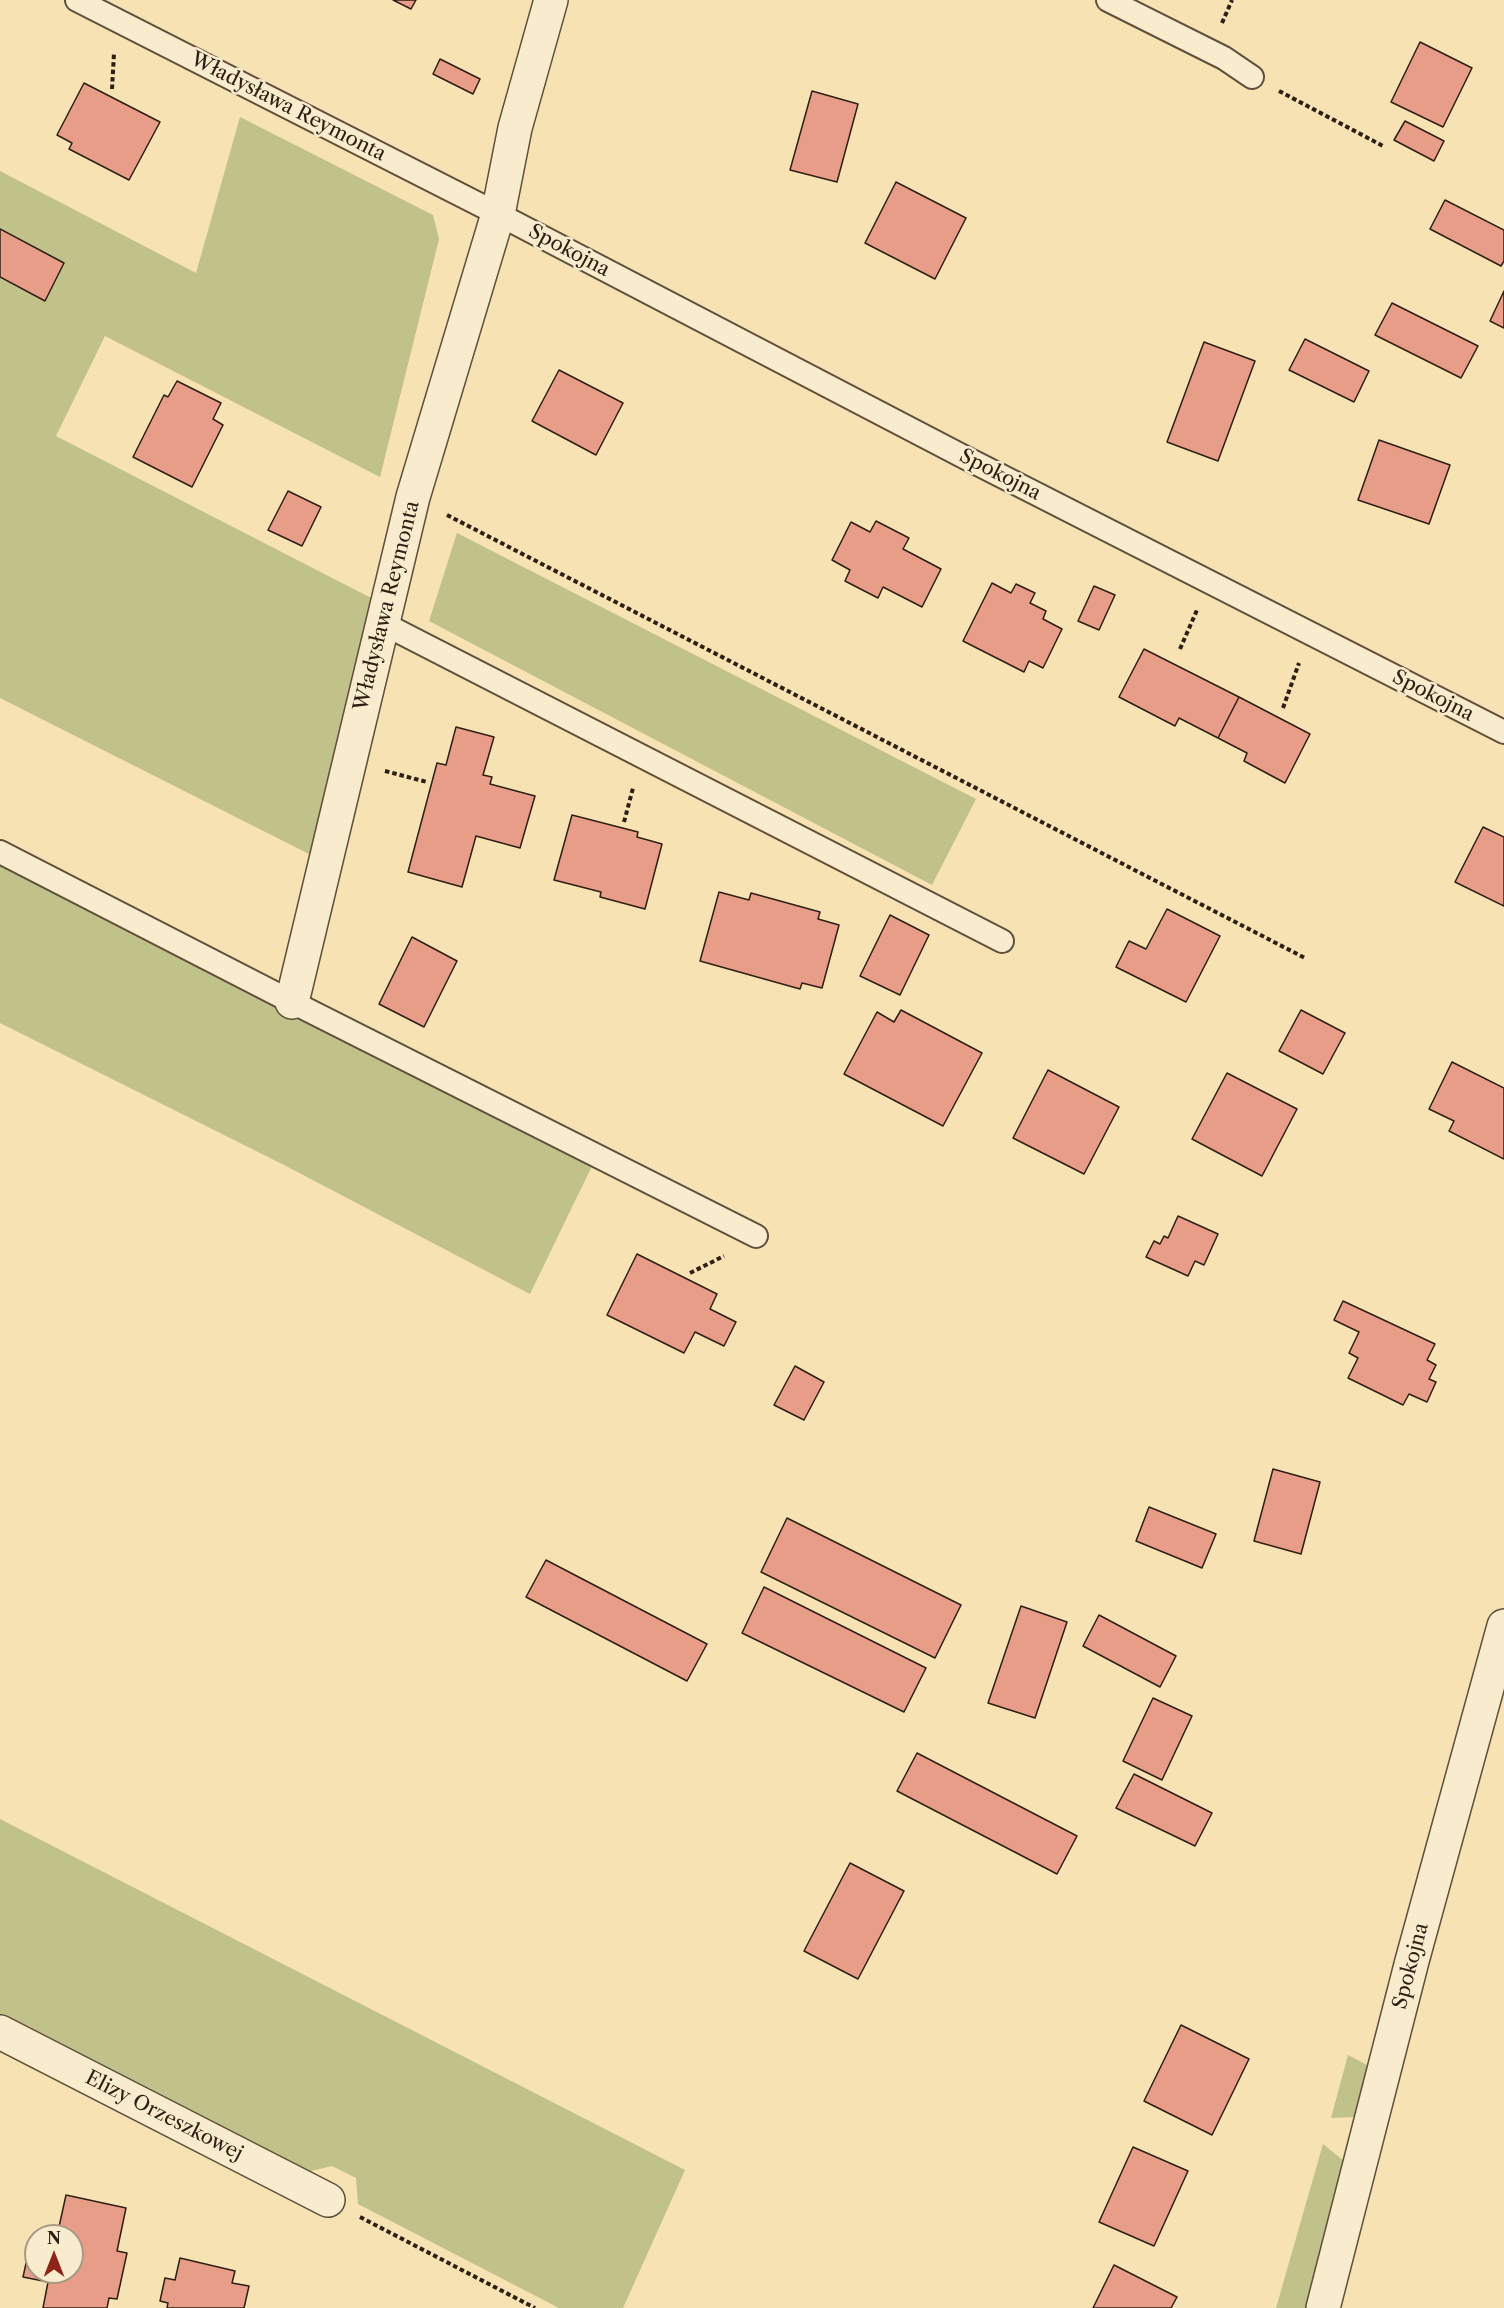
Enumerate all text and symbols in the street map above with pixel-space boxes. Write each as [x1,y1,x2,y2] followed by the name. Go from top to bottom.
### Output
[186,47,390,167] street label: Władysława Reymonta
[524,220,614,282] street label: Spokojna
[955,444,1045,506] street label: Spokojna
[349,498,425,714] street label: Władysława Reymonta
[1388,665,1478,727] street label: Spokojna
[1388,1920,1434,2012] street label: Spokojna
[81,2066,247,2166] street label: Elizy Orzeszkowej
[24,2224,84,2284] north arrow
[47,2228,61,2248] text: N

